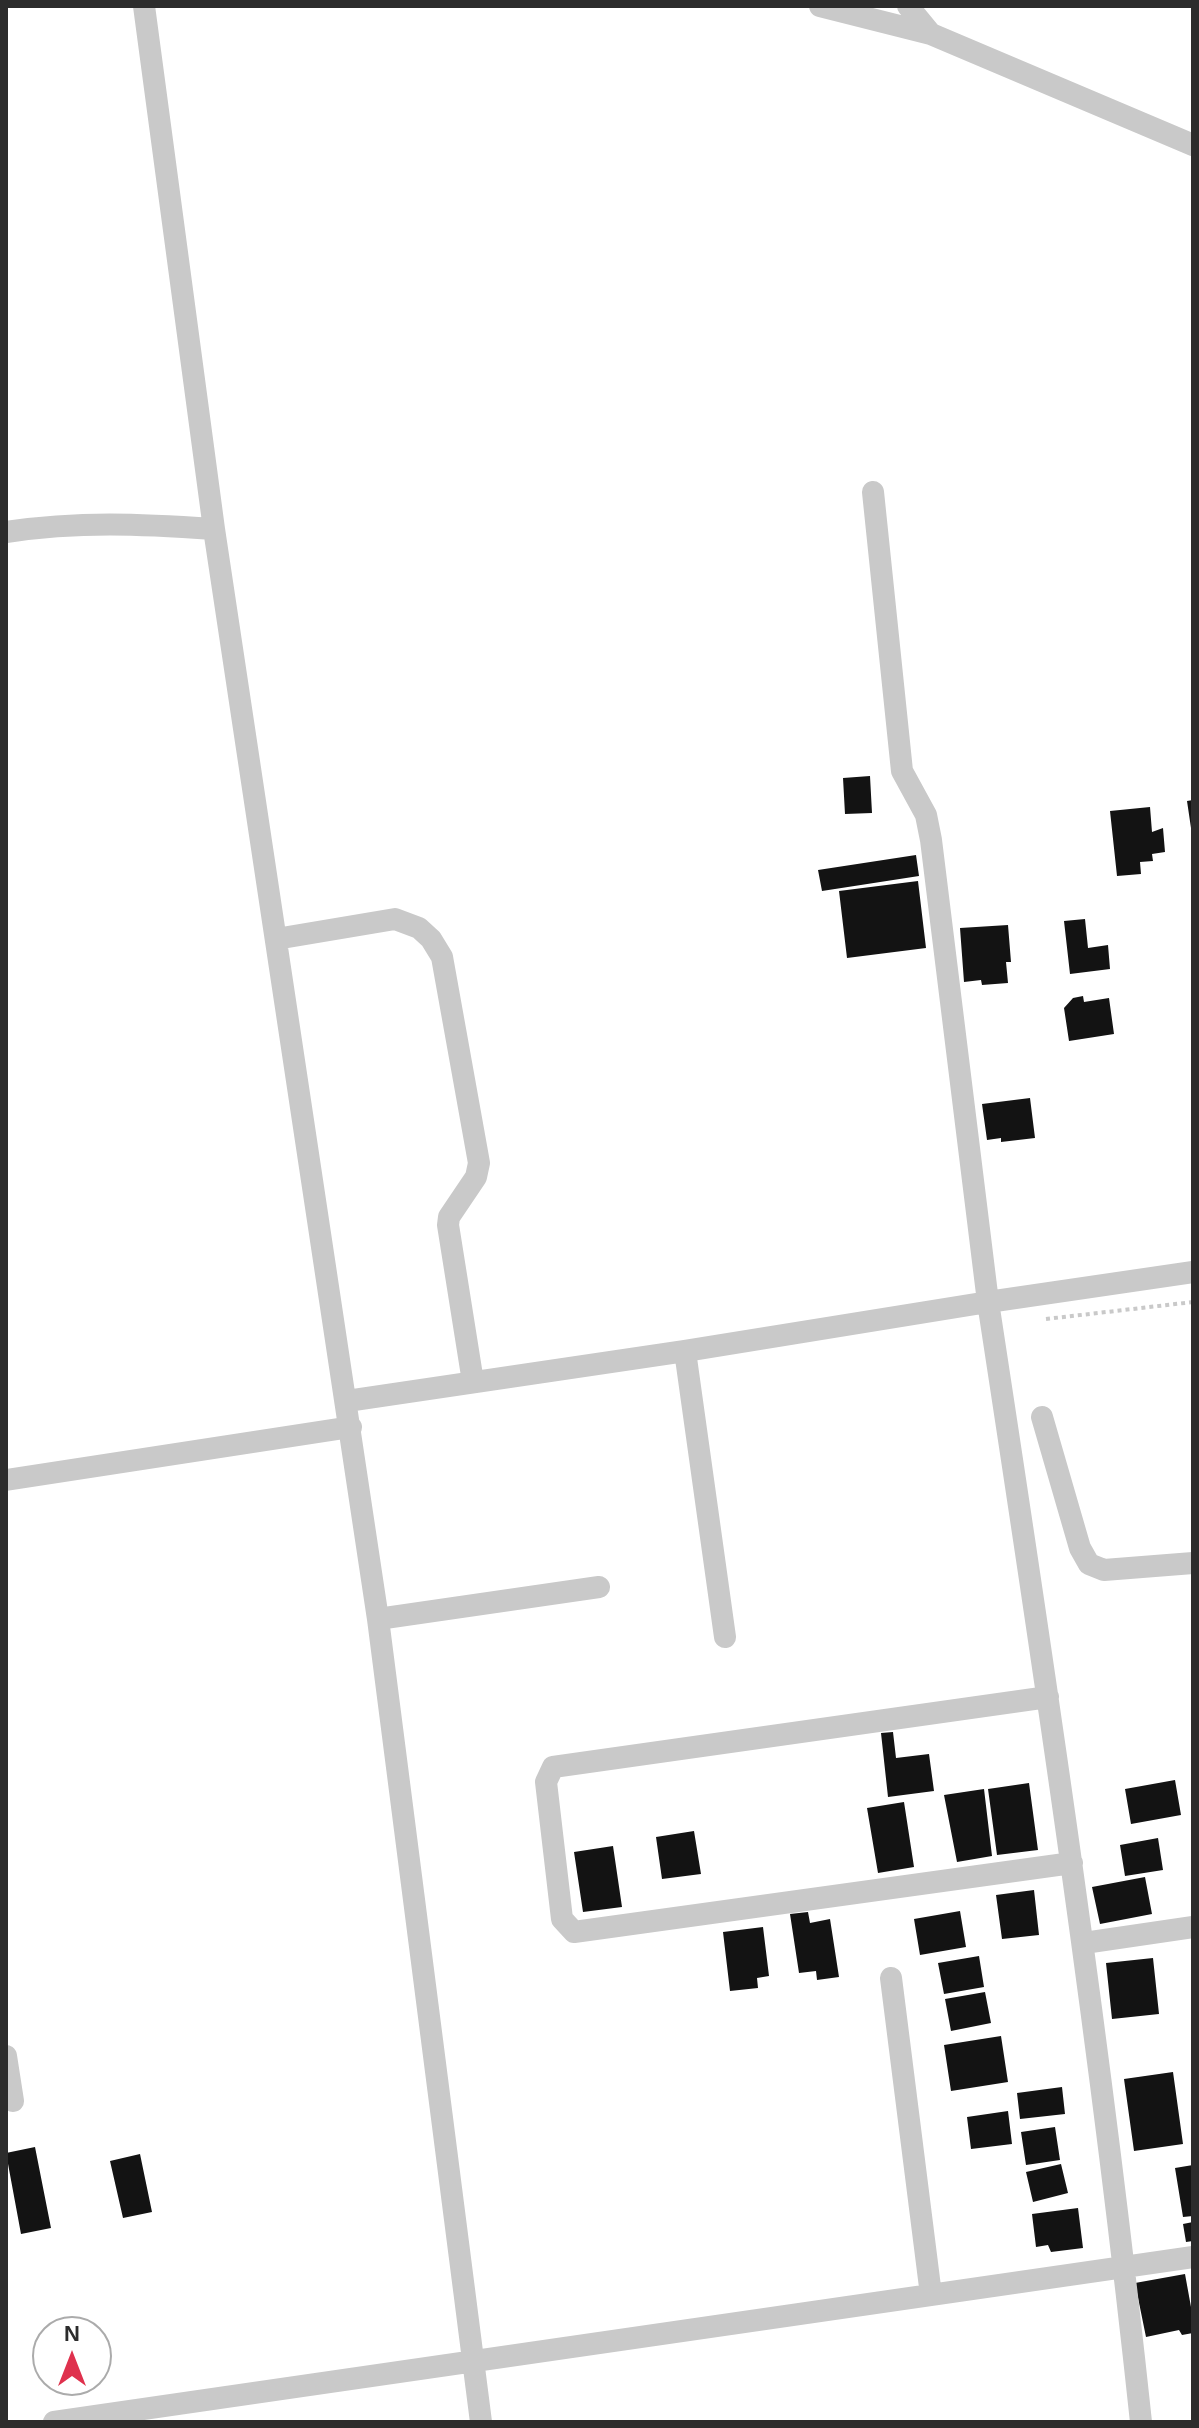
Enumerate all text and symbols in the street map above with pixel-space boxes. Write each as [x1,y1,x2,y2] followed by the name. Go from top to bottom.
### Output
[32,2316,112,2396] north arrow
[64,2321,80,2346] text: N

